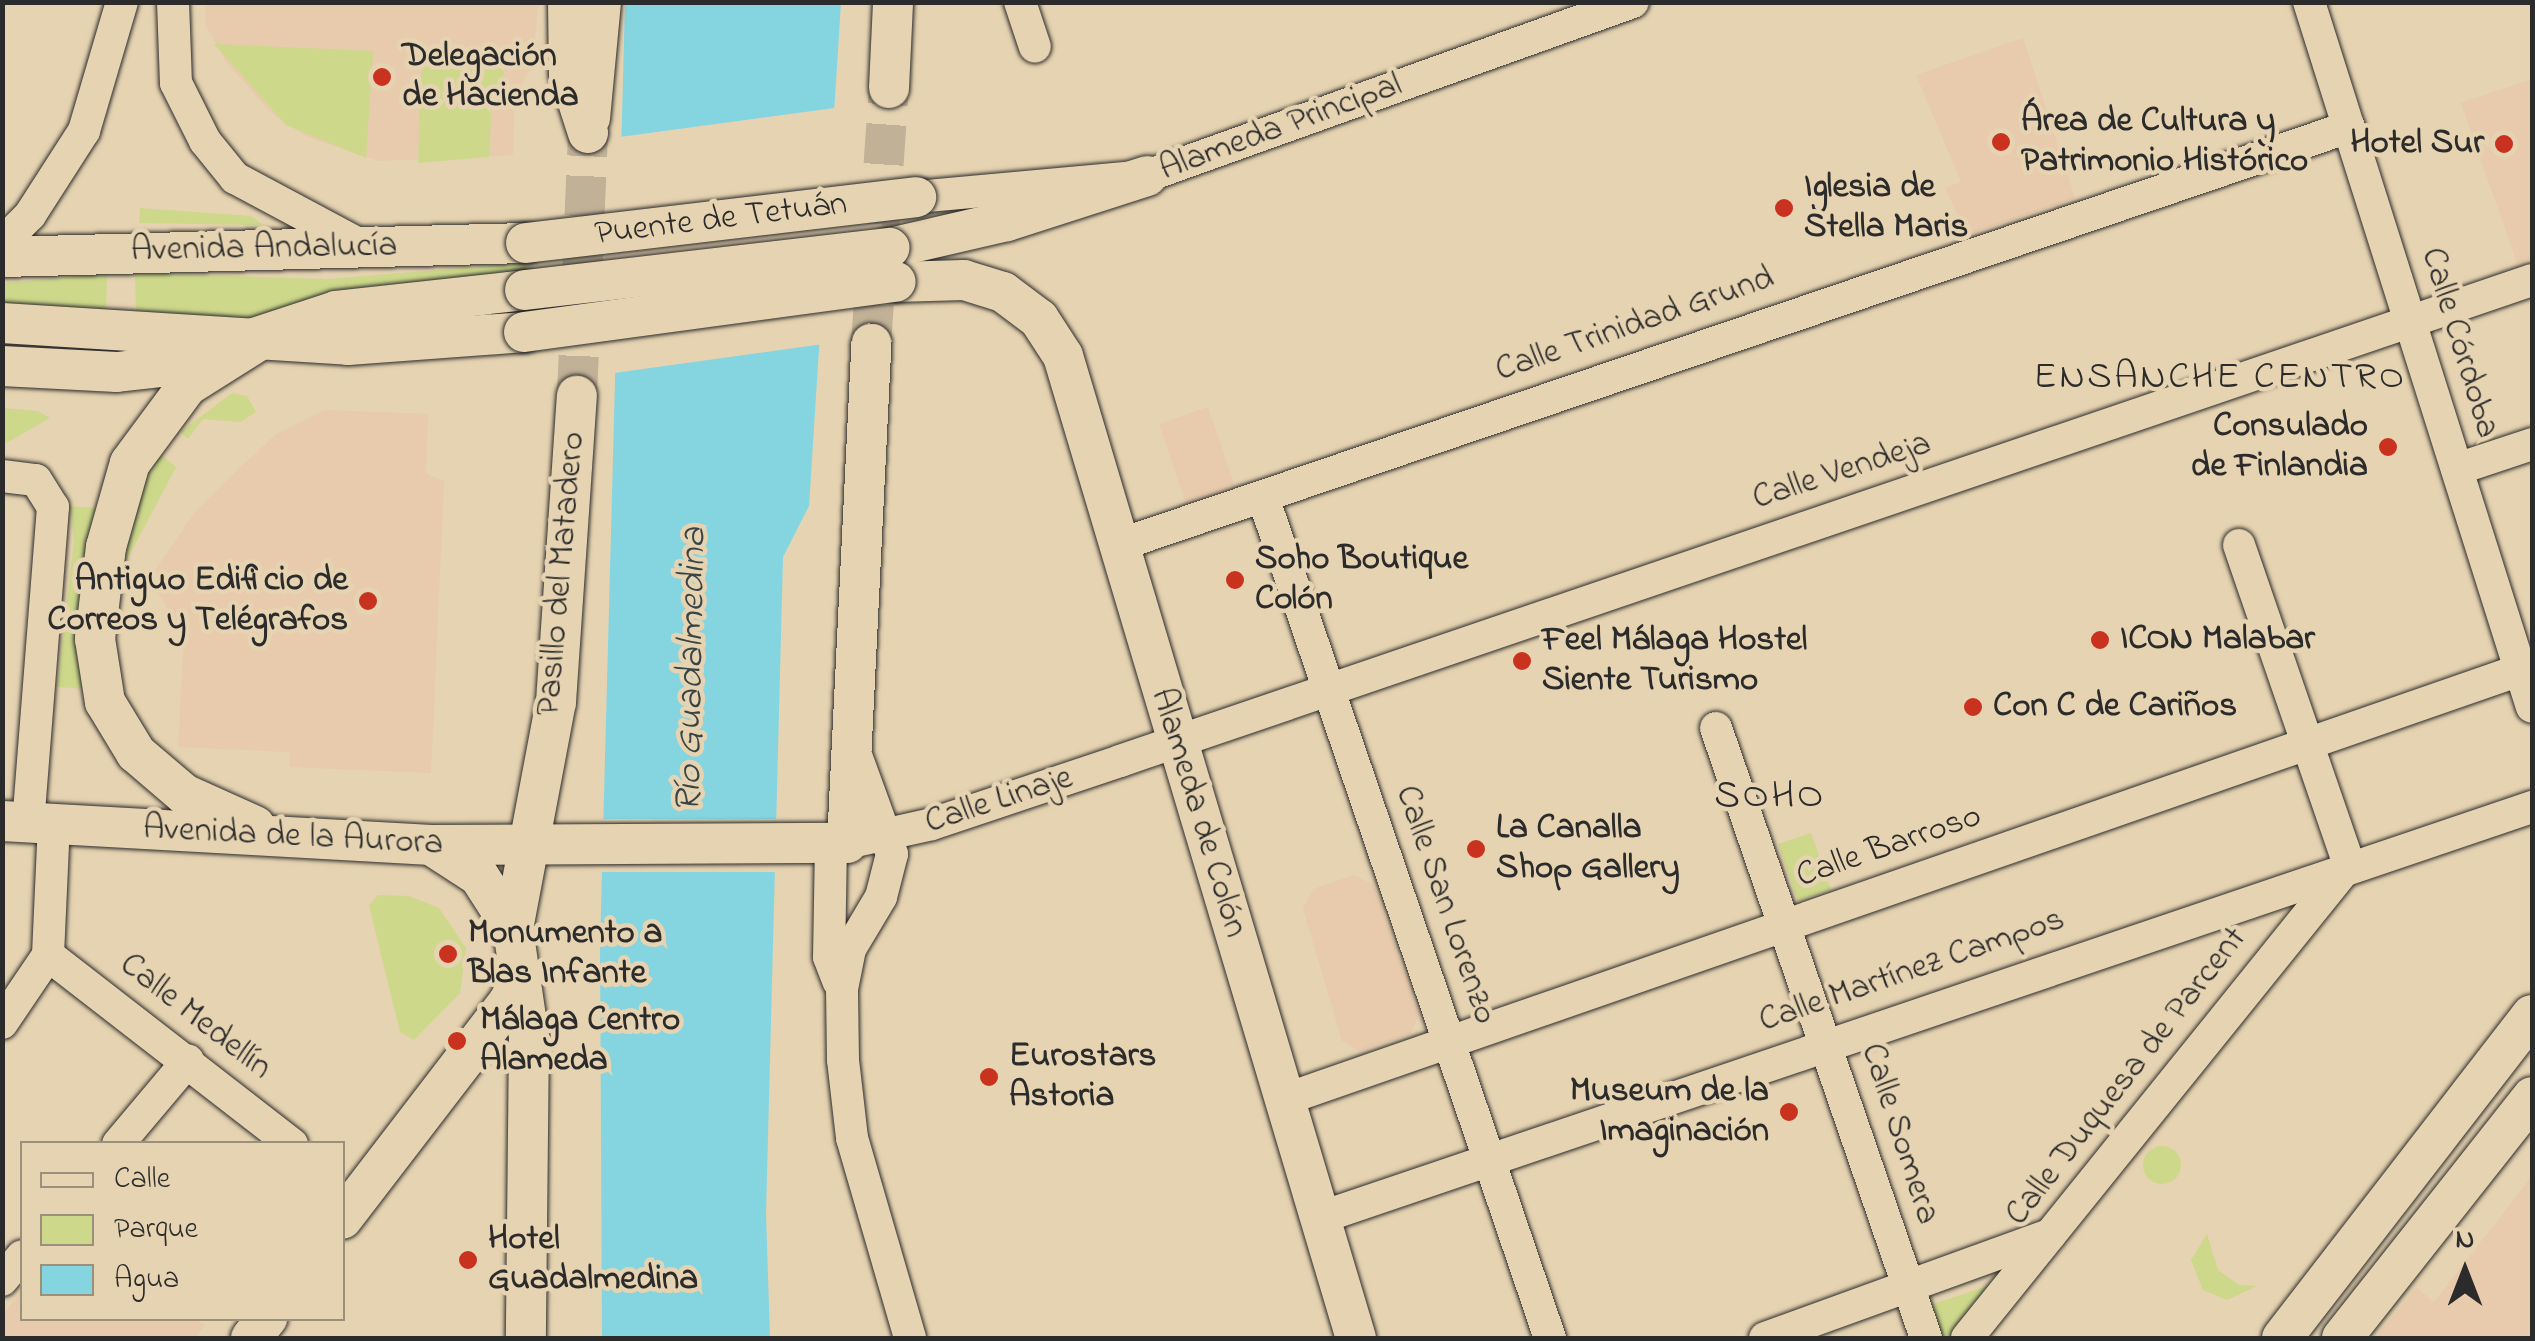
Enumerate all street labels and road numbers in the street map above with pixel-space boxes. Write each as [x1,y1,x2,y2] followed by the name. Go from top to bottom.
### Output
[1154,65,1408,191] street label: Alameda Principal
[593,184,849,256] street label: Puente de Tetuán
[130,226,398,272] street label: Avenida Andalucía
[2410,243,2508,443] street label: Calle Córdoba
[1490,258,1780,392] street label: Calle Trinidad Grund
[1748,423,1936,521] street label: Calle Vendeja
[529,430,595,718] street label: Pasillo del Matadero
[1140,683,1256,943] street label: Alameda de Colón
[920,757,1078,845] street label: Calle Linaje
[1385,780,1505,1030] street label: Calle San Lorenzo
[1791,796,1987,898] street label: Calle Barroso
[142,808,444,866] street label: Avenida de la Aurora
[1754,899,2070,1043] street label: Calle Martínez Campos
[1997,919,2257,1235] street label: Calle Duquesa de Parcent
[110,944,280,1090] street label: Calle Medellín
[1850,1038,1948,1230] street label: Calle Somera

